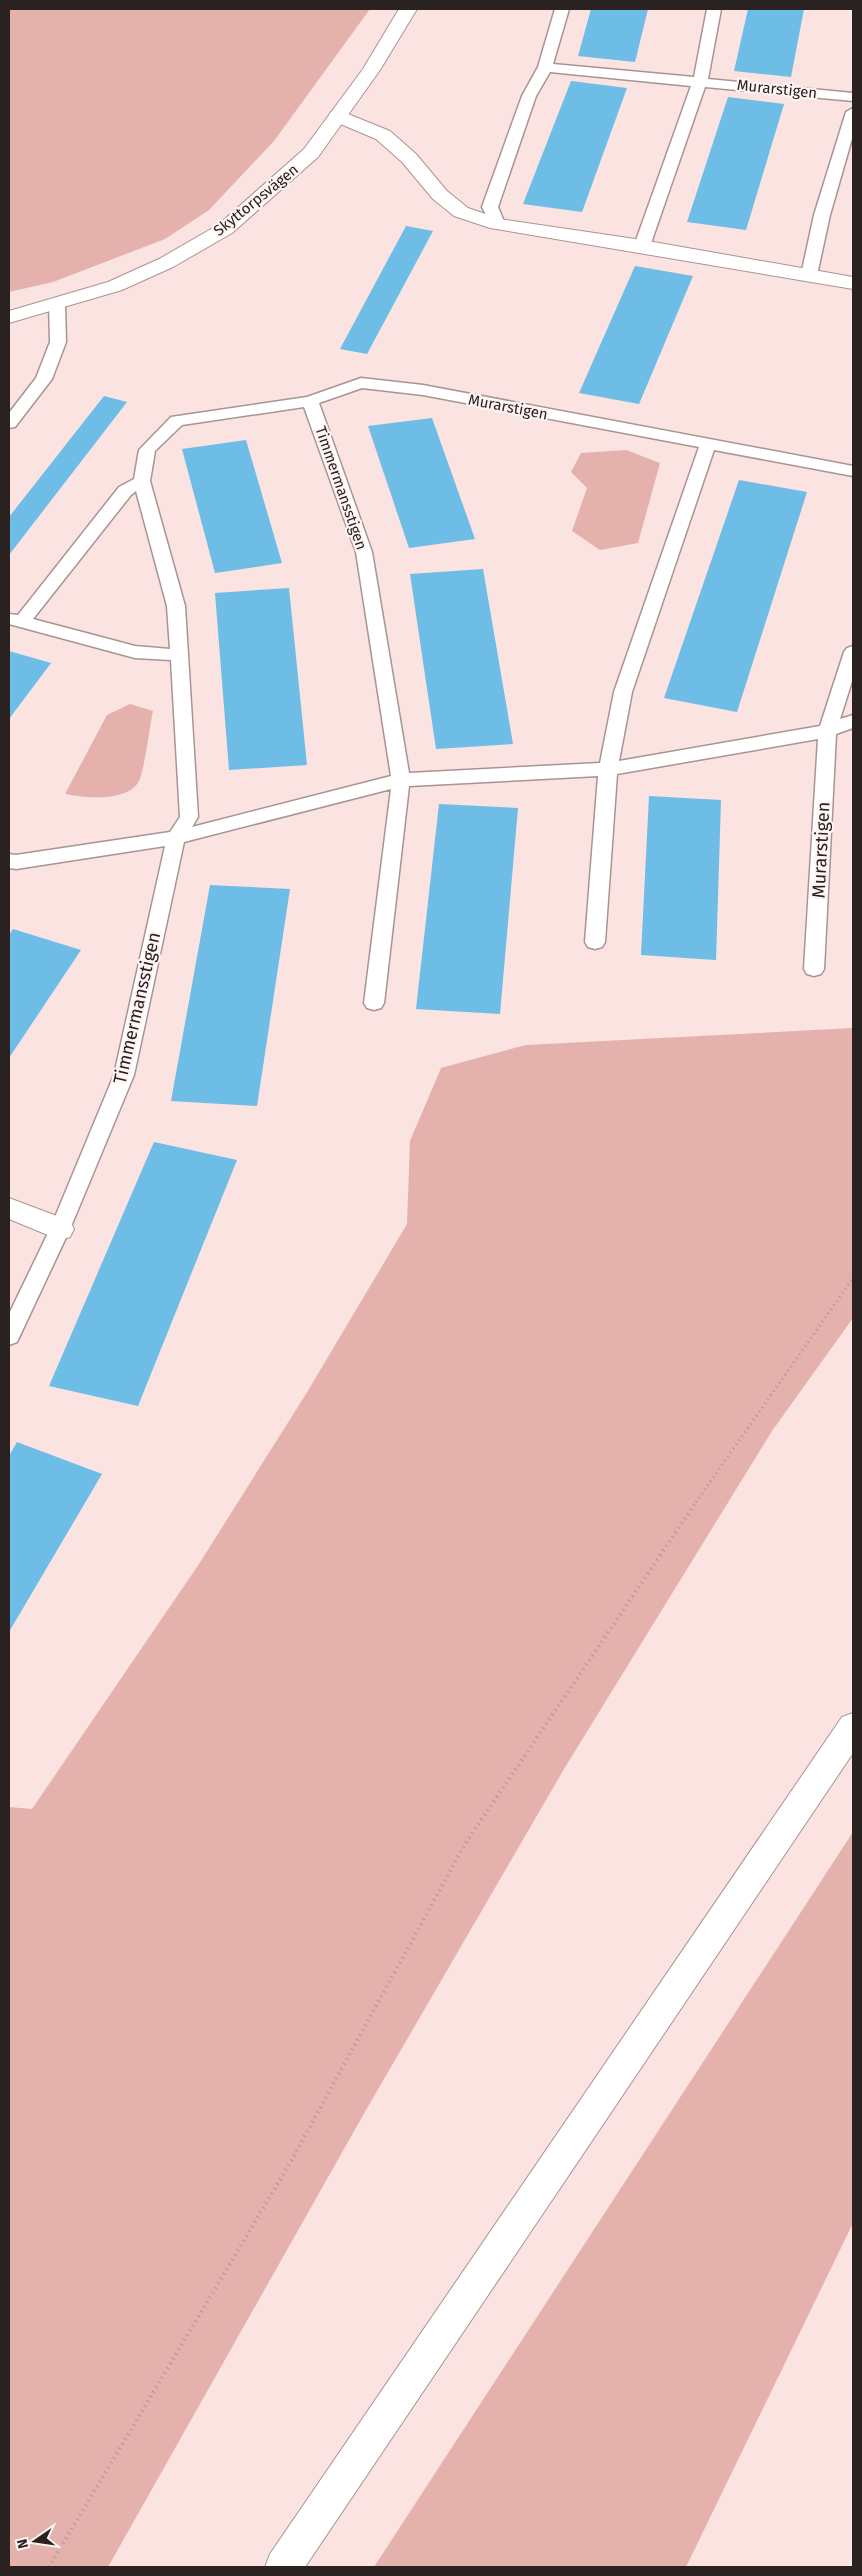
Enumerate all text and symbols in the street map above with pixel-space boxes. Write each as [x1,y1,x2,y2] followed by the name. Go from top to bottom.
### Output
[736,76,818,102] street label: Murarstigen
[210,160,302,240] street label: Skyttorpsvägen
[467,390,549,424] street label: Murarstigen
[311,424,371,552] street label: Timmermansstigen
[807,801,835,899] street label: Murarstigen
[109,930,165,1086] street label: Timmermansstigen
[10,2516,60,2566] north arrow
[13,2537,32,2550] text: N

